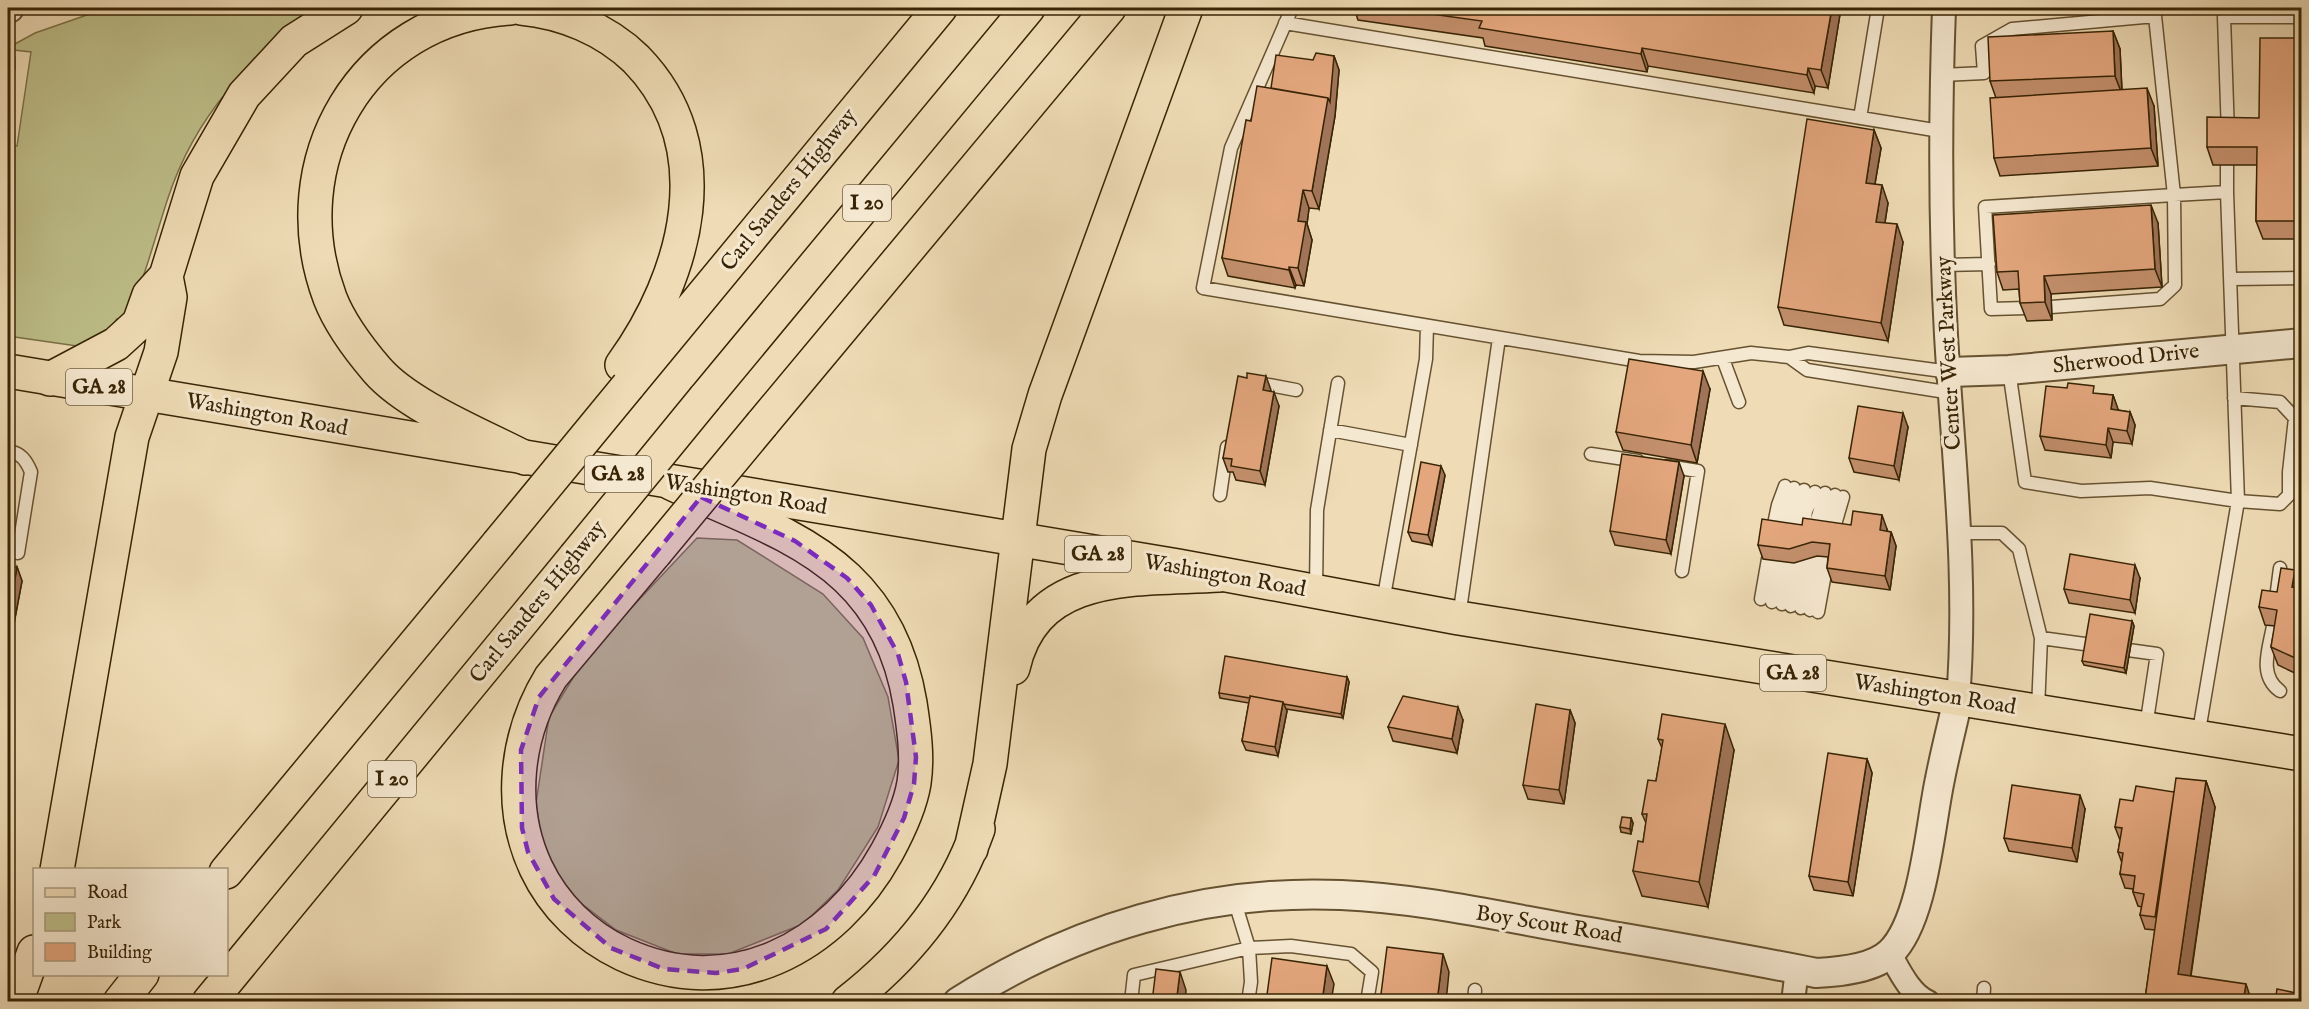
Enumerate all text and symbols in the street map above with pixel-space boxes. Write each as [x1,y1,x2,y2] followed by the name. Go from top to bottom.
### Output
[715,103,863,277] street label: Carl Sanders Highway
[843,185,891,221] road number: I 20
[1930,255,1968,451] street label: Center West Parkway
[2051,337,2201,381] street label: Sherwood Drive
[66,369,132,405] road number: GA 28
[184,387,350,443] street label: Washington Road
[585,456,651,492] road number: GA 28
[663,468,829,522] street label: Washington Road
[464,515,612,689] street label: Carl Sanders Highway
[1065,536,1131,572] road number: GA 28
[1142,548,1308,604] street label: Washington Road
[1760,655,1826,691] road number: GA 28
[1852,668,2018,722] street label: Washington Road
[368,761,416,797] road number: I 20
[33,868,228,976] legend
[87,882,128,905] text: Road
[1474,900,1624,950] street label: Boy Scout Road
[87,912,122,935] text: Park
[87,942,152,965] text: Building

